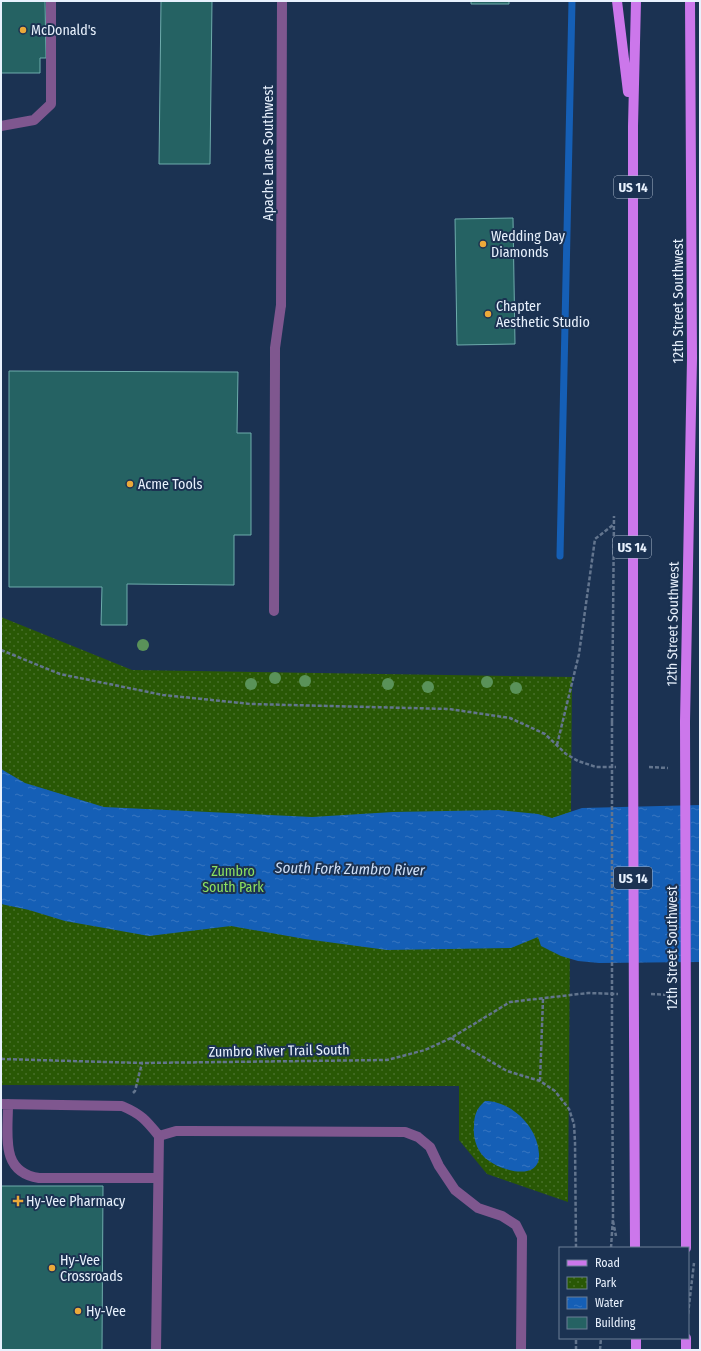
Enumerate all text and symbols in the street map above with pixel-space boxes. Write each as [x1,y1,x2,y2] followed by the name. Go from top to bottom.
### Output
[31,22,96,39] place label: McDonald's
[18,25,28,35] marker: McDonald's
[260,85,277,221] street label: Apache Lane Southwest
[614,176,652,198] road number: US 14
[491,228,566,261] place label: Wedding Day Diamonds
[670,238,687,363] street label: 12th Street Southwest
[478,239,488,249] marker: Wedding Day Diamonds
[496,298,590,331] place label: Chapter Aesthetic Studio
[483,309,493,319] marker: Chapter Aesthetic Studio
[138,476,202,493] place label: Acme Tools
[125,479,135,489] marker: Acme Tools
[613,536,651,558] road number: US 14
[663,561,683,687] street label: 12th Street Southwest
[274,859,426,879] water label: South Fork Zumbro River
[202,863,264,896] park label: Zumbro South Park
[614,867,652,889] road number: US 14
[664,885,681,1010] street label: 12th Street Southwest
[208,1041,350,1061] street label: Zumbro River Trail South
[26,1193,126,1210] place label: Hy-Vee Pharmacy
[13,1196,23,1206] marker: Hy-Vee Pharmacy
[559,1247,689,1339] legend
[60,1252,123,1285] place label: Hy-Vee Crossroads
[595,1256,620,1270] text: Road
[47,1263,57,1273] marker: Hy-Vee Crossroads
[595,1276,617,1290] text: Park
[595,1296,624,1310] text: Water
[86,1303,126,1320] place label: Hy-Vee
[73,1306,83,1316] marker: Hy-Vee
[595,1316,636,1330] text: Building

